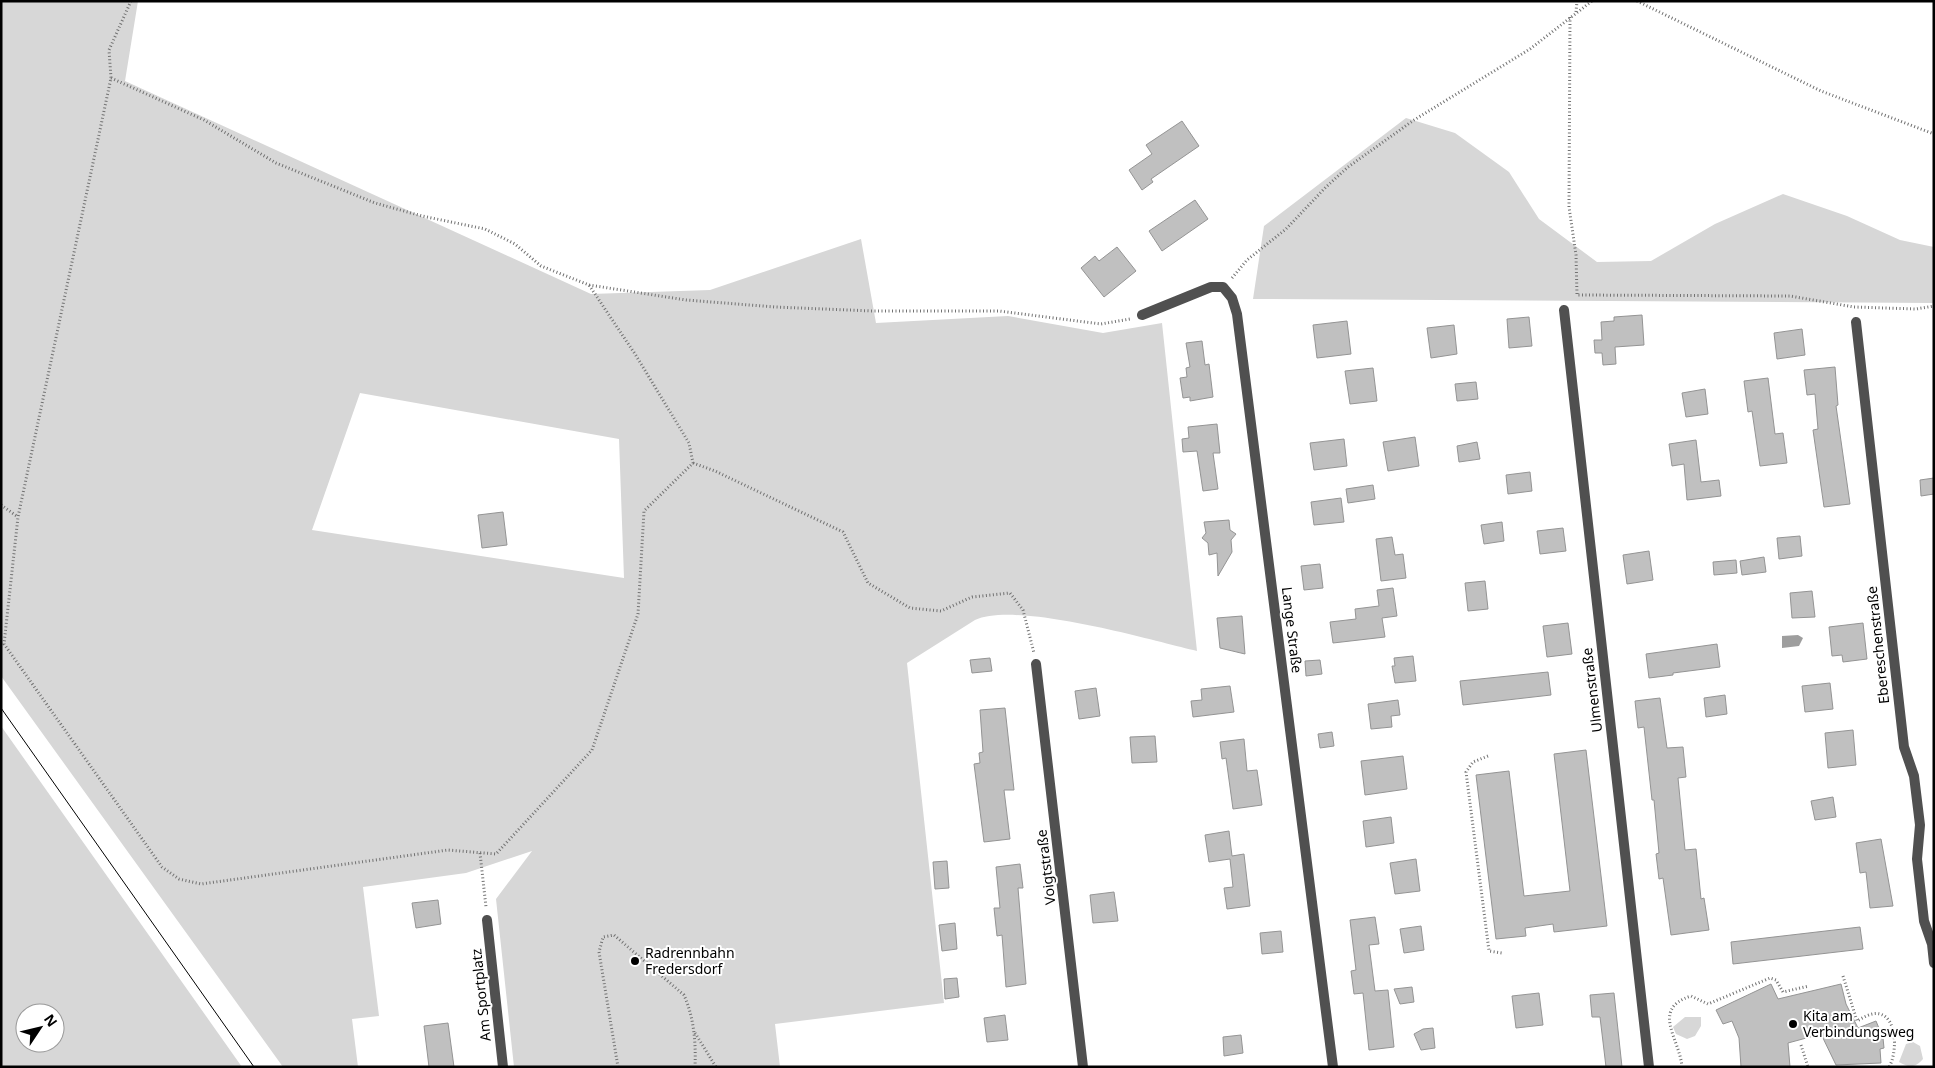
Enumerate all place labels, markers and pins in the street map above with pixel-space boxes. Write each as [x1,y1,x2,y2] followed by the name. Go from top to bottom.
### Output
[645,943,735,978] place label: Radrennbahn Fredersdorf
[629,955,641,967] marker: Radrennbahn Fredersdorf
[1803,1006,1914,1041] place label: Kita am Verbindungsweg
[1787,1018,1799,1030] marker: Kita am Verbindungsweg

